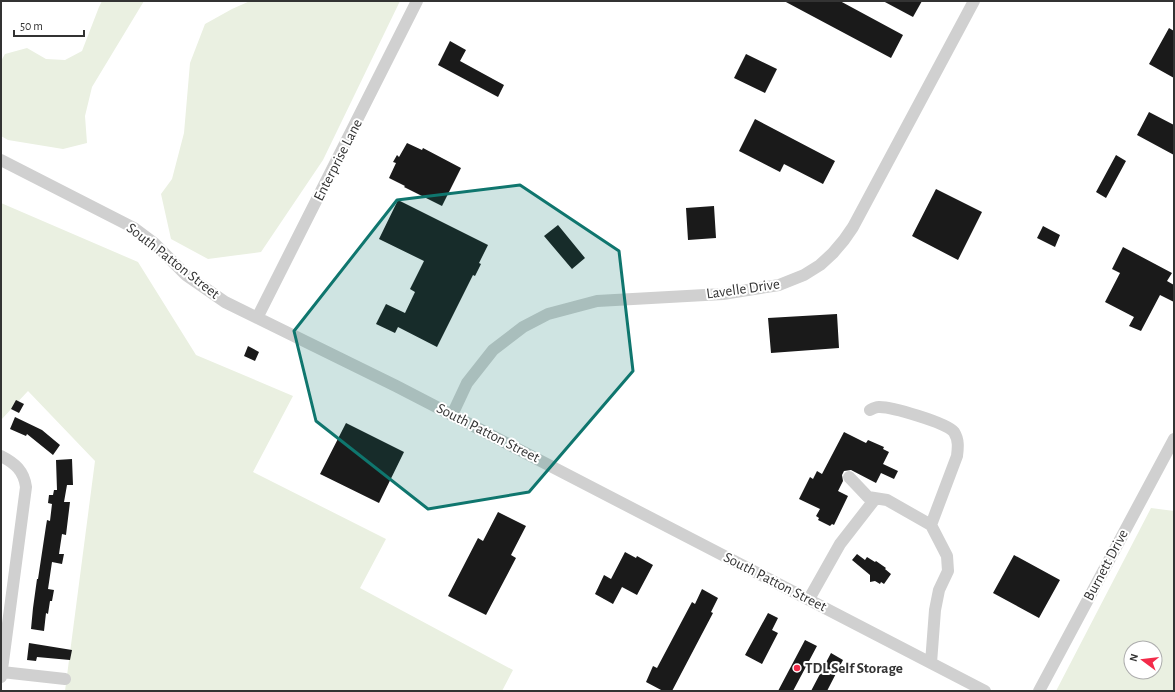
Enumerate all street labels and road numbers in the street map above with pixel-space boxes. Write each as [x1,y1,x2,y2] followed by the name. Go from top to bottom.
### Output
[311,117,365,203] street label: Enterprise Lane
[124,220,222,302] street label: South Patton Street
[705,276,781,302] street label: Lavelle Drive
[434,401,542,465] street label: South Patton Street
[1081,527,1131,603] street label: Burnett Drive
[721,550,829,614] street label: South Patton Street

